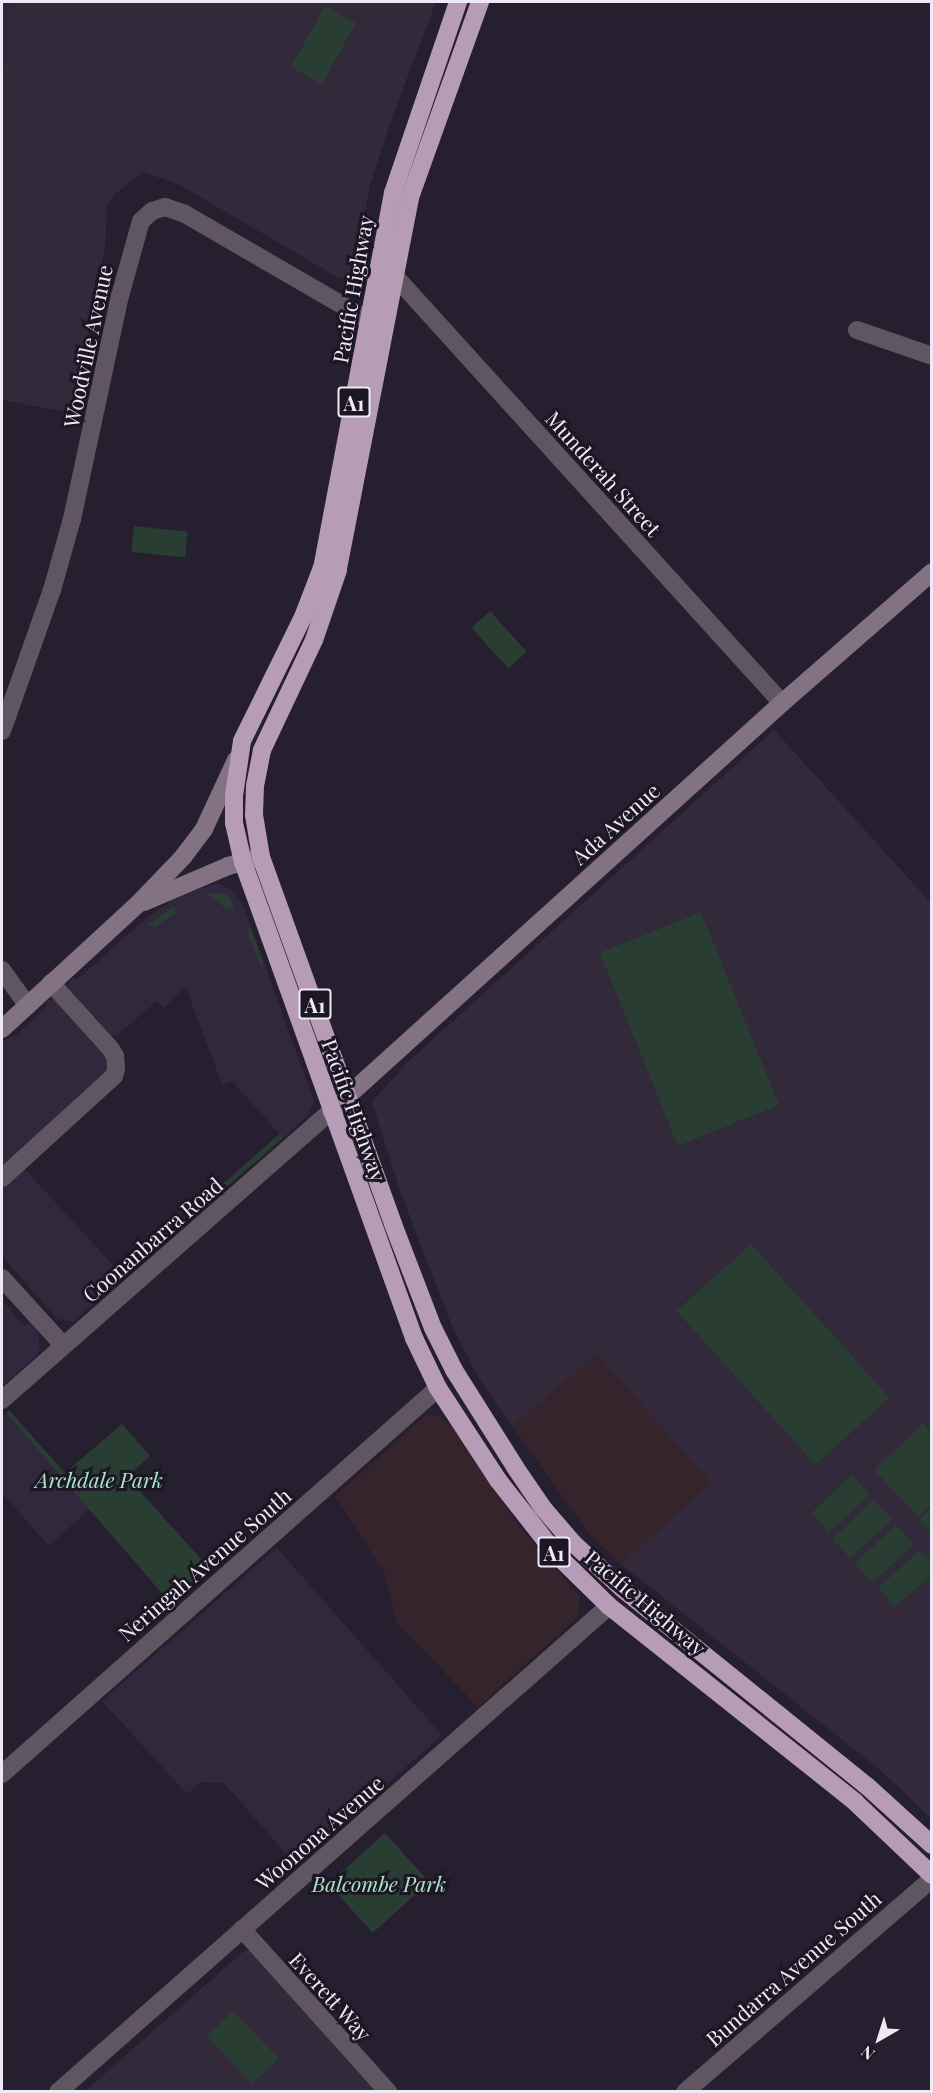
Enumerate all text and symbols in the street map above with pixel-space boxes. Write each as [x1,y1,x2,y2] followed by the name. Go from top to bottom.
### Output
[327,213,377,365] street label: Pacific Highway
[57,262,117,430] street label: Woodville Avenue
[338,385,370,419] road number: A1
[541,405,667,541] street label: Munderah Street
[566,777,664,869] street label: Ada Avenue
[298,987,332,1021] road number: A1
[318,1035,392,1185] street label: Pacific Highway
[77,1171,227,1307] street label: Coonanbarra Road
[35,1466,163,1492] park label: Archdale Park
[112,1482,296,1646] street label: Neringah Avenue South
[538,1535,570,1569] road number: A1
[581,1544,711,1660] street label: Pacific Highway
[250,1769,388,1895] street label: Woonona Avenue
[312,1870,446,1896] park label: Balcombe Park
[700,1885,886,2051] street label: Bundarra Avenue South
[284,1946,378,2046] street label: Everett Way
[849,2009,909,2069] north arrow
[856,2042,878,2065] text: N

